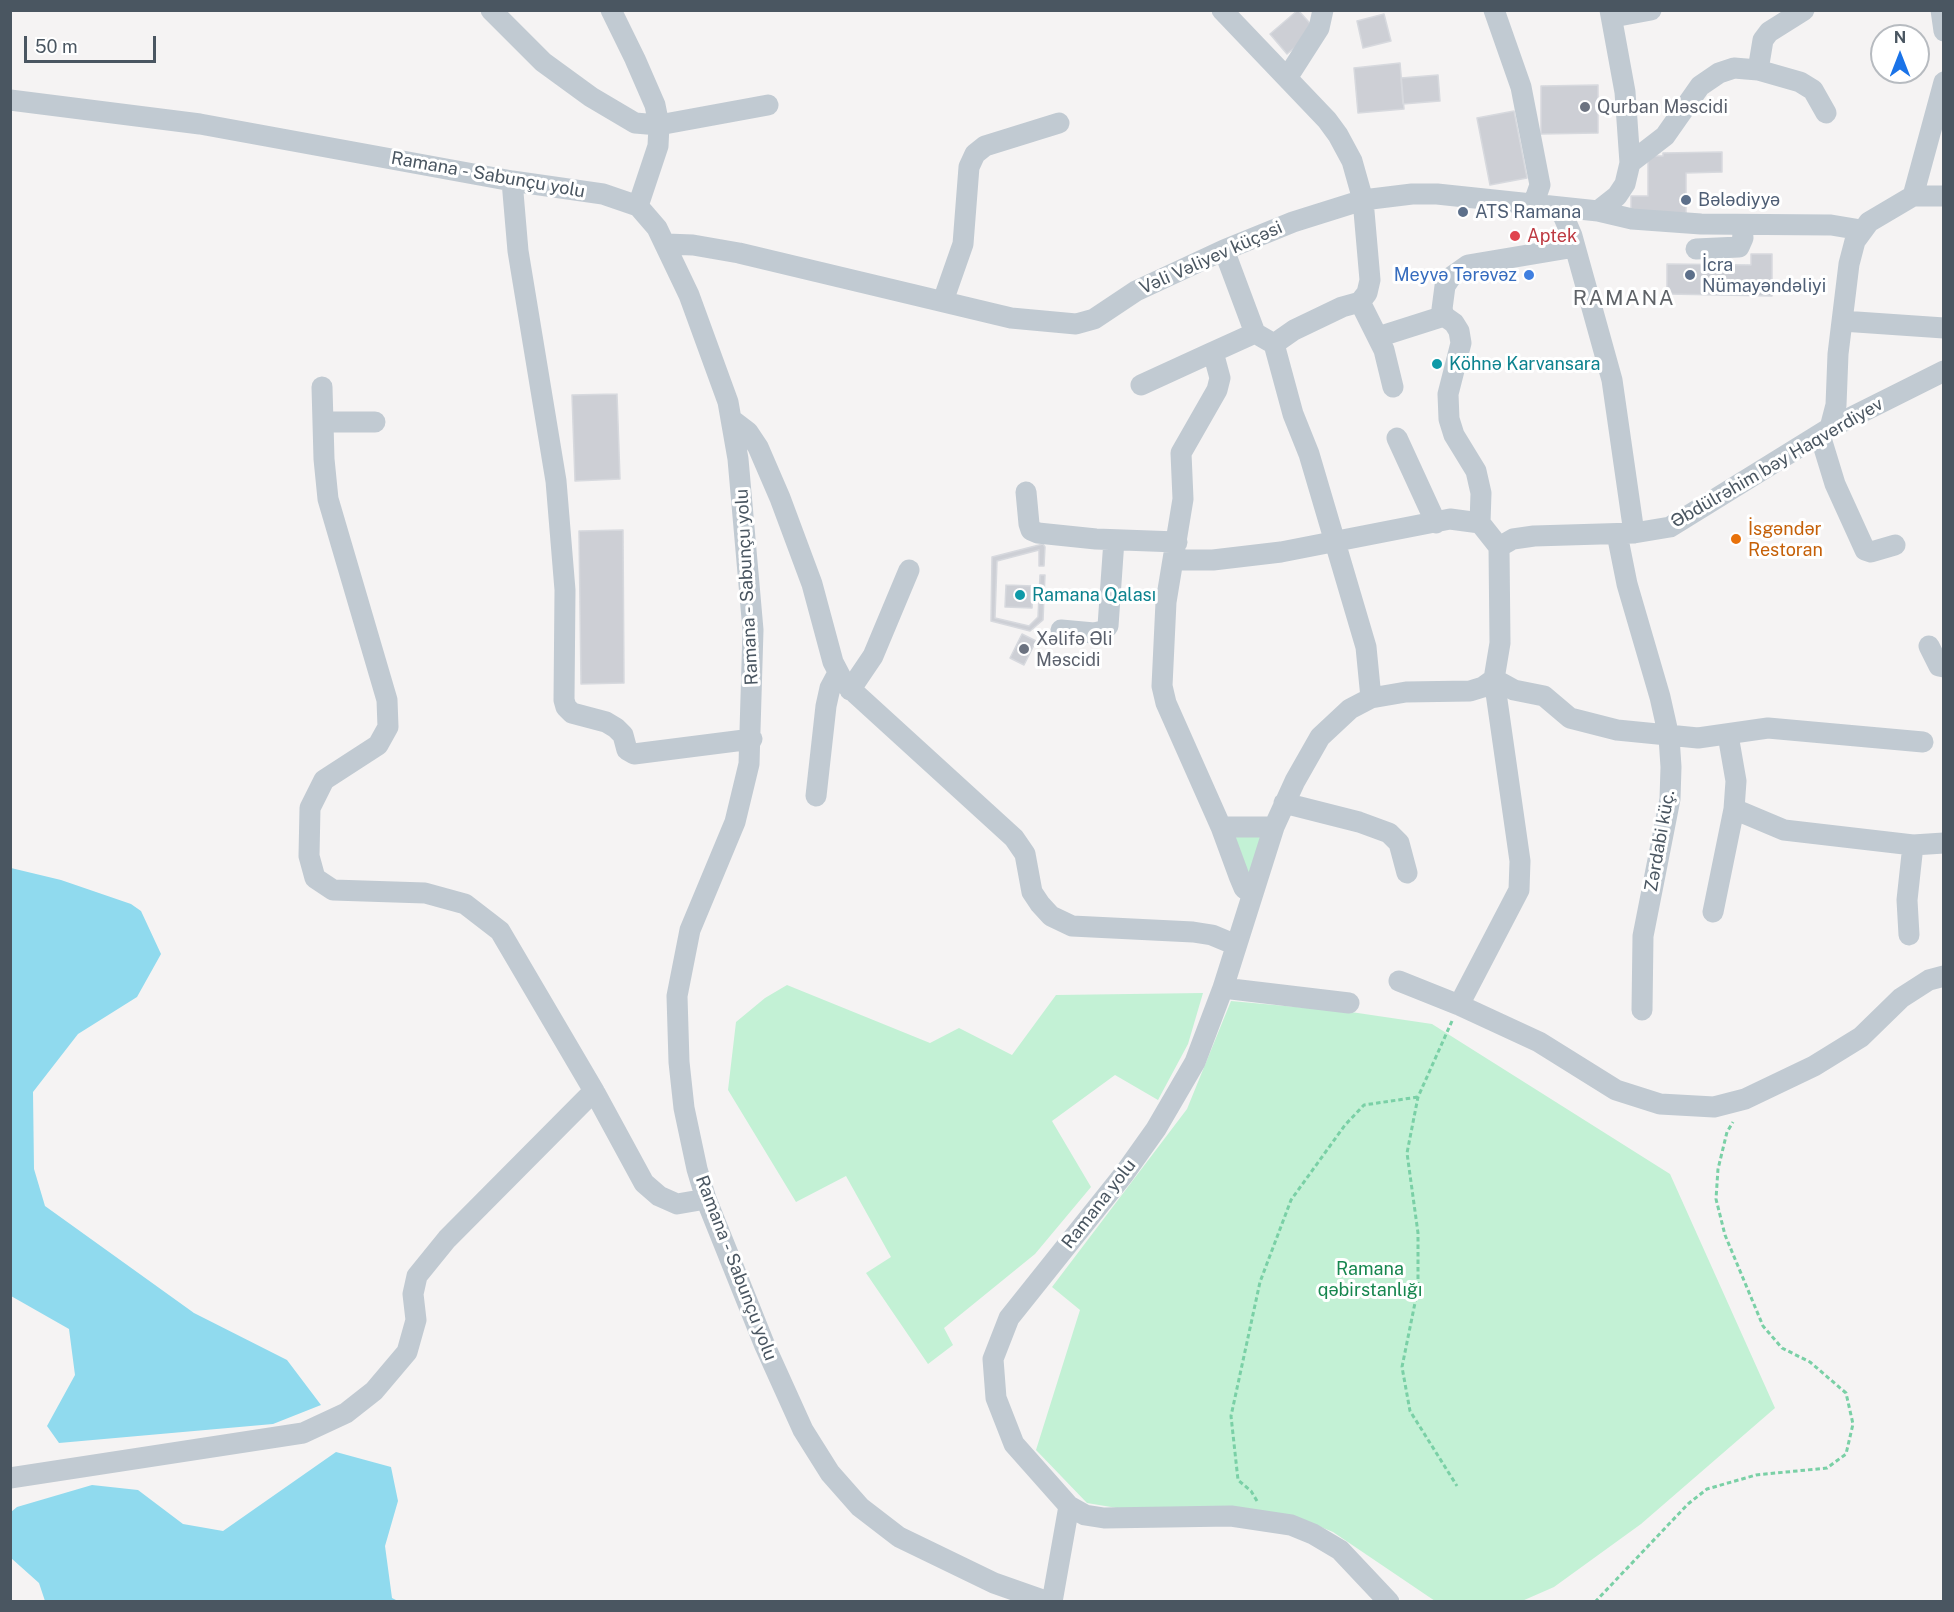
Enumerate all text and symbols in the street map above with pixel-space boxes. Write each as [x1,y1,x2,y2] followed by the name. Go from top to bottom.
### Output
[27,24,159,62] scale bar
[1870,24,1930,84] north arrow
[1894,28,1906,47] text: N
[35,36,78,57] text: 50 m
[1597,96,1728,118] place label: Qurban Məscidi
[1578,100,1592,114] marker: Qurban Məscidi
[389,147,587,203] street label: Ramana - Sabunçu yolu
[1698,189,1780,211] place label: Bələdiyyə
[1679,193,1693,207] marker: Bələdiyyə
[1475,201,1581,223] place label: ATS Ramana
[1456,205,1470,219] marker: ATS Ramana
[1136,217,1286,299] street label: Vəli Vəliyev küçəsi
[1527,225,1577,247] place label: Aptek
[1508,229,1522,243] marker: Aptek
[1702,254,1826,296] place label: İcra Nümayəndəliyi
[1394,264,1517,286] place label: Meyvə Tərəvəz
[1522,268,1536,282] marker: Meyvə Tərəvəz
[1683,268,1697,282] marker: İcra Nümayəndəliyi
[1573,286,1675,312] district label: RAMANA
[1449,353,1601,375] place label: Köhnə Karvansara
[1430,357,1444,371] marker: Köhnə Karvansara
[1667,393,1887,533] street label: Əbdülrəhim bəy Haqverdiyev
[731,488,763,686] street label: Ramana - Sabunçu yolu
[1748,518,1823,560] place label: İsgəndər Restoran
[1729,532,1743,546] marker: İsgəndər Restoran
[1032,584,1156,606] place label: Ramana Qalası
[1013,588,1027,602] marker: Ramana Qalası
[1036,628,1112,670] place label: Xəlifə Əli Məscidi
[1017,642,1031,656] marker: Xəlifə Əli Məscidi
[1640,789,1680,893] street label: Zərdabi küç.
[1057,1155,1141,1253] street label: Ramana yolu
[691,1172,781,1364] street label: Ramana - Sabunçu yolu
[1318,1258,1422,1300] park label: Ramana qəbirstanlığı

